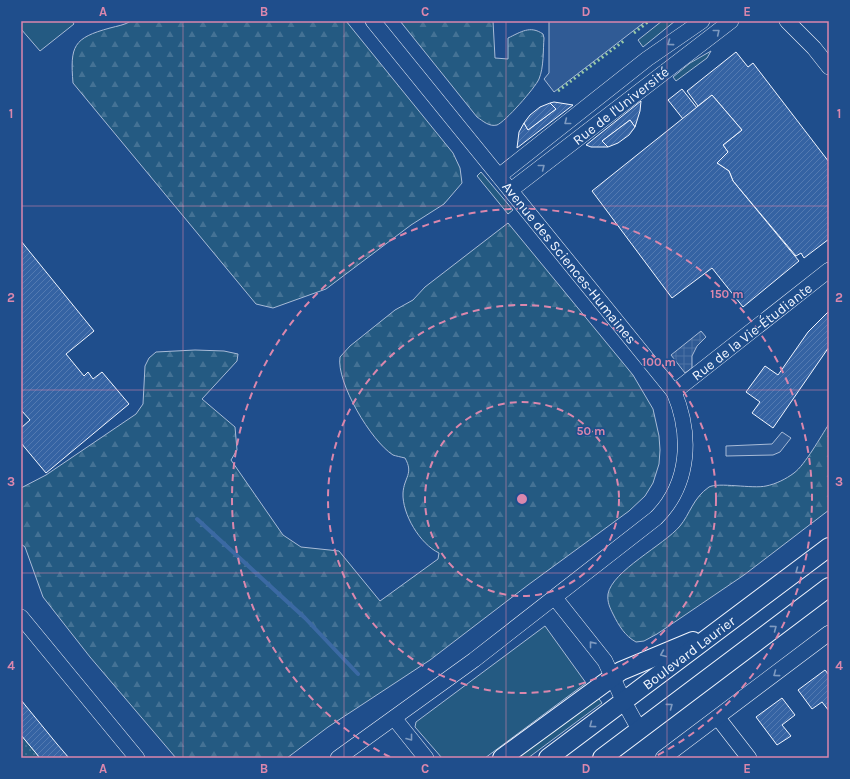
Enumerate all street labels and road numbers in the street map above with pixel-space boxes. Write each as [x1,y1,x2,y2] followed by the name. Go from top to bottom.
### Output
[570,63,672,149] street label: Rue de l'Université
[498,179,640,347] street label: Avenue des Sciences-Humaines
[688,279,816,384] street label: Rue de la Vie-Étudiante
[639,612,739,693] street label: Boulevard Laurier

